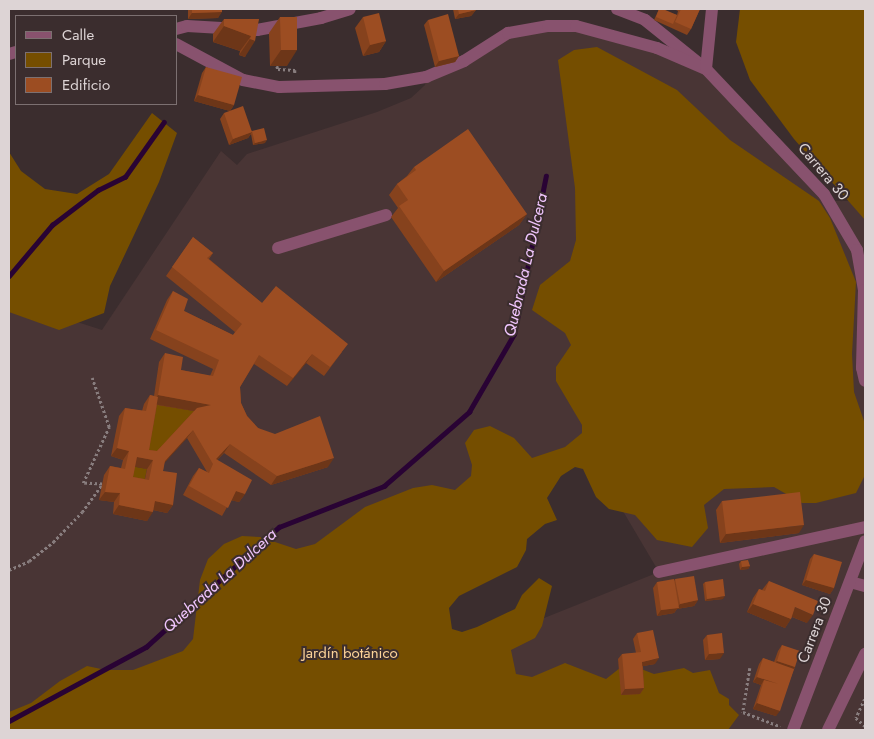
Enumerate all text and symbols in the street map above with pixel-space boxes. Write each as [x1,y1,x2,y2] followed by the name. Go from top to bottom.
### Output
[15,15,178,105] legend
[62,24,94,46] text: Calle
[62,49,106,71] text: Parque
[62,74,110,96] text: Edificio
[794,140,852,204] street label: Carrera 30
[500,191,552,339] water label: Quebrada La Dulcera
[159,525,281,637] water label: Quebrada La Dulcera
[794,594,836,666] street label: Carrera 30
[302,645,398,663] park label: Jardín botánico

